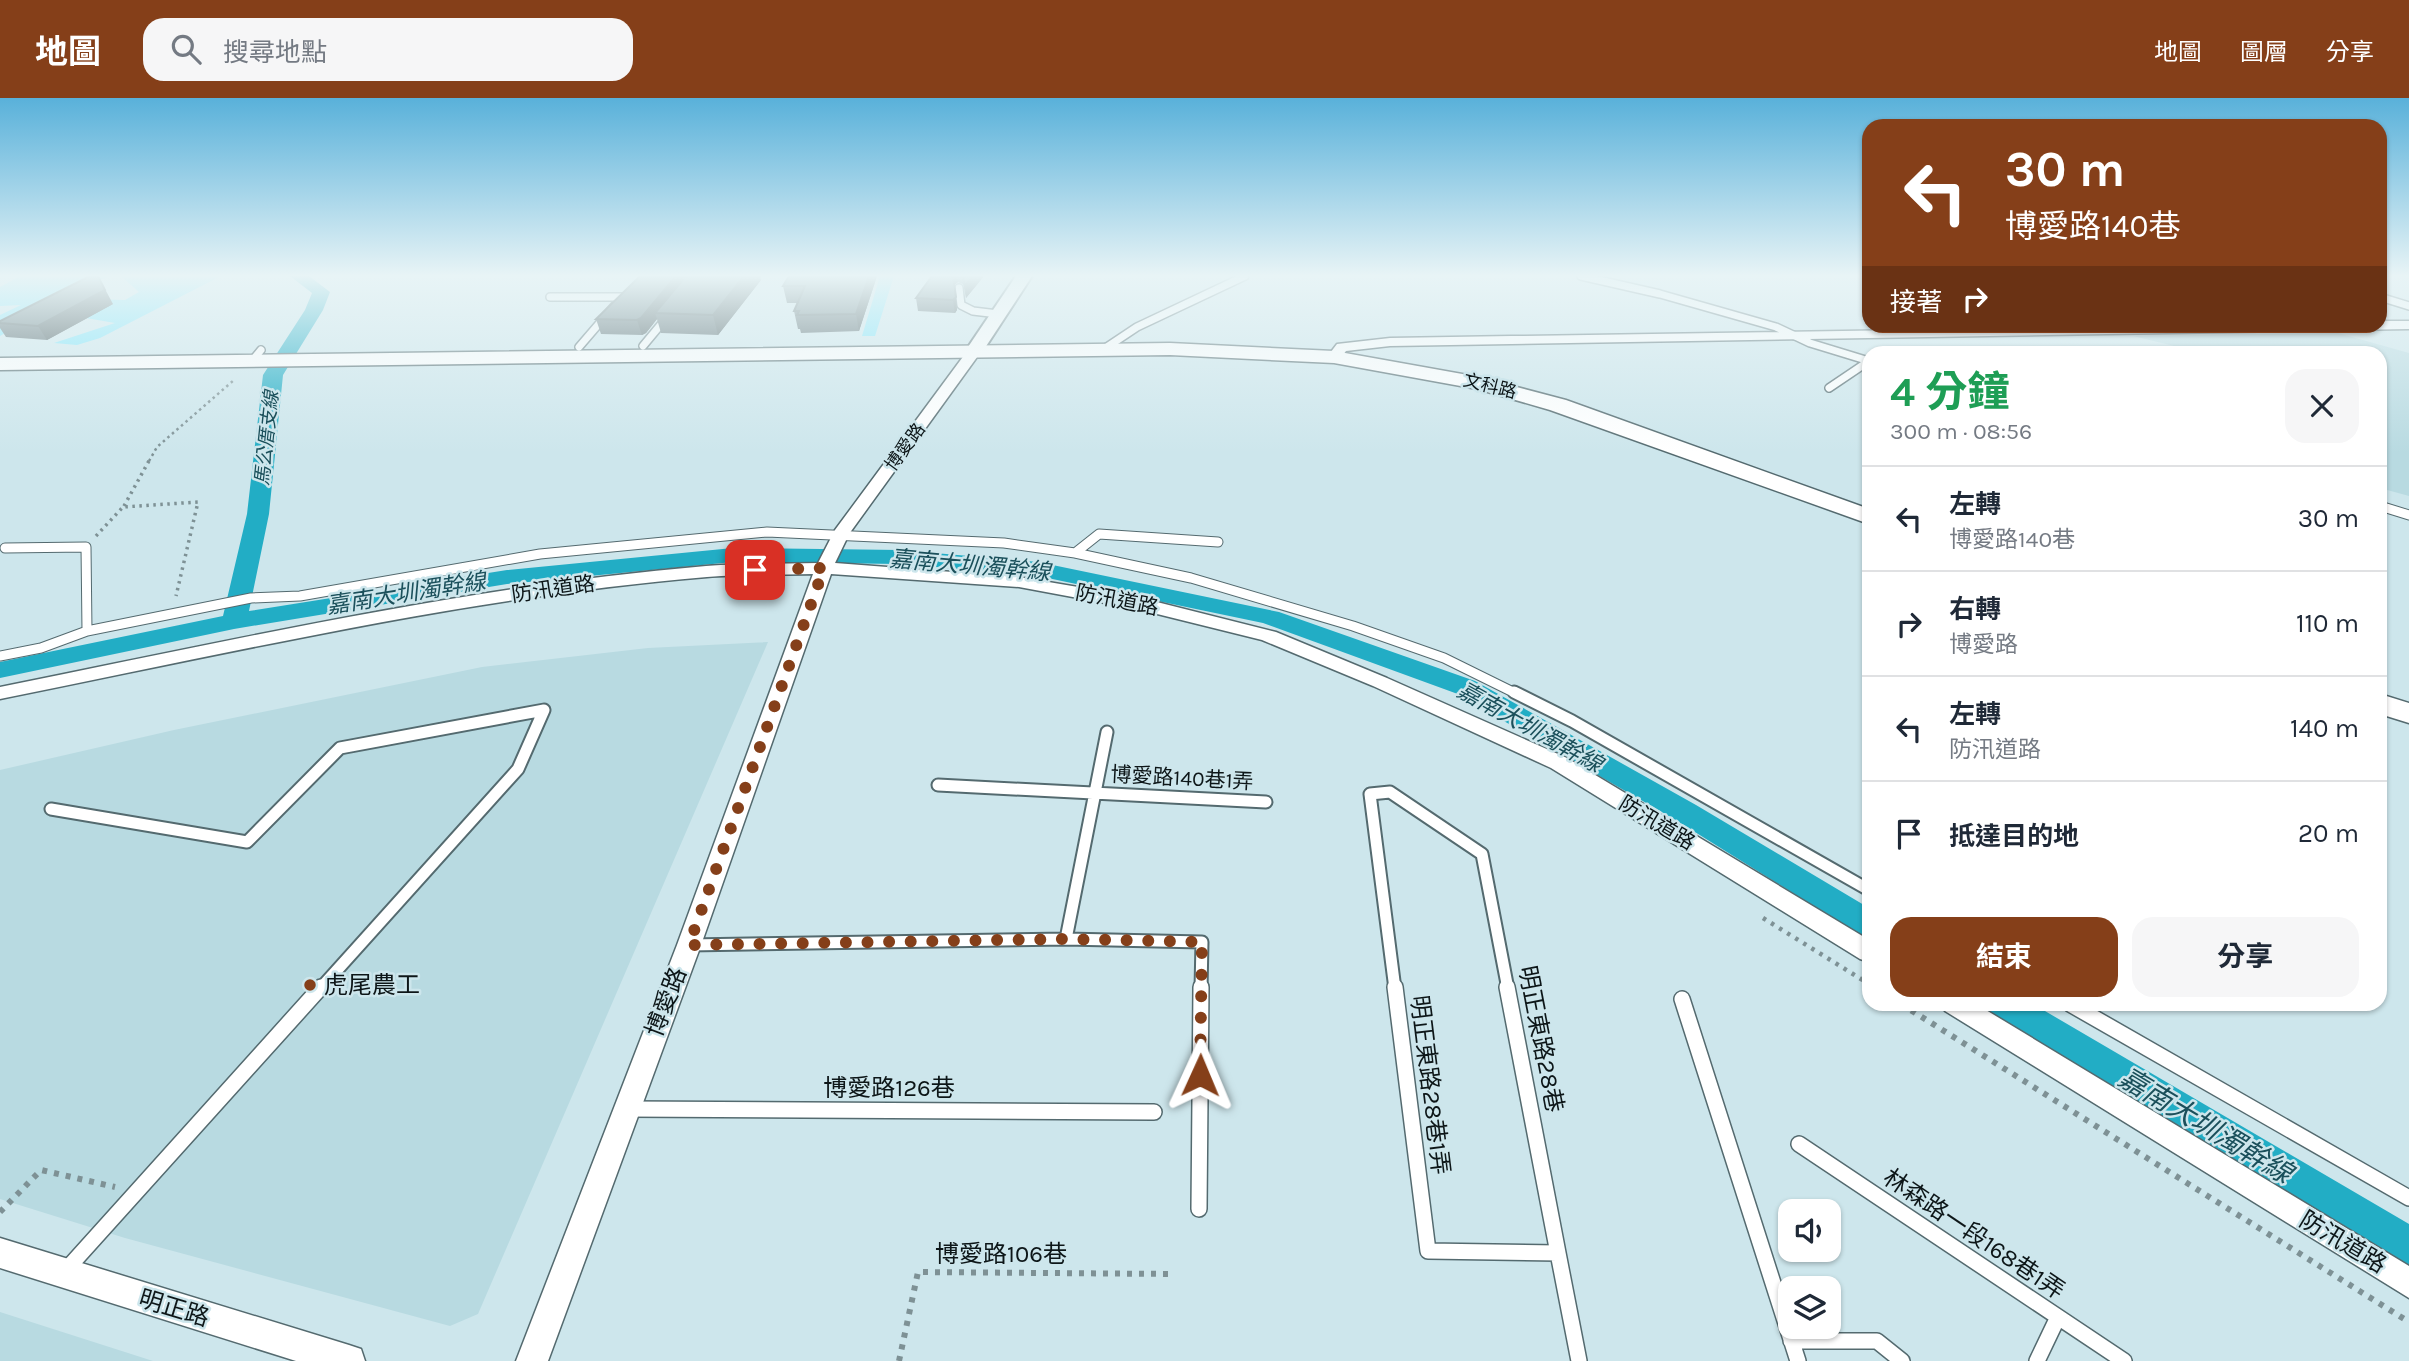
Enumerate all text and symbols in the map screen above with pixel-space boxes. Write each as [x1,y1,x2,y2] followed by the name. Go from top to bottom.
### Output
[143,18,633,81] search box
[167,30,205,68] icon: search
[35,33,101,71] text: 地圖
[223,37,327,68] text: 搜尋地點
[2154,38,2202,66] text: 地圖
[2240,38,2288,66] text: 圖層
[2326,38,2374,66] text: 分享
[2005,141,2125,198] text: 30 m
[1890,147,1981,238] icon: left
[2005,208,2180,245] text: 博愛路140巷
[1956,280,1994,318] icon: right
[1890,287,1942,318] text: 接著
[1890,367,2010,417] text: 4 分鐘
[1461,369,1519,403] street label: 文科路
[2285,369,2359,443] button: close
[251,388,283,487] water label: 馬公厝支線
[1890,418,2032,445] text: 300 m · 08:56
[880,419,930,475] street label: 博愛路
[1949,489,2001,520] text: 左轉
[1890,500,1928,538] icon: left
[2298,503,2359,534] text: 30 m
[1949,526,2075,553] text: 博愛路140巷
[725,540,785,600] pin
[889,545,1054,586] water label: 嘉南大圳濁幹線
[736,551,774,589] icon: arrive
[324,567,491,619] water label: 嘉南大圳濁幹線
[510,571,596,607] street label: 防汛道路
[1073,580,1161,620] street label: 防汛道路
[1949,594,2001,625] text: 右轉
[1890,605,1928,643] icon: right
[2296,608,2359,639] text: 110 m
[1949,631,2018,658] text: 博愛路
[1453,677,1609,780] water label: 嘉南大圳濁幹線
[1949,699,2001,730] text: 左轉
[1890,710,1928,748] icon: left
[2290,713,2359,744] text: 140 m
[1949,736,2041,763] text: 防汛道路
[1110,762,1254,794] street label: 博愛路140巷1弄
[1615,791,1699,855] street label: 防汛道路
[1890,815,1928,853] icon: arrive
[2298,818,2359,849] text: 20 m
[1949,821,2079,852] text: 抵達目的地
[1890,917,2118,997] button: 結束
[2132,917,2359,997] button: 分享
[640,963,692,1041] street label: 博愛路
[1513,963,1569,1115] street label: 明正東路28巷
[324,971,420,999] place label: 虎尾農工
[302,977,318,993] marker: 虎尾農工
[1405,994,1455,1176] street label: 明正東路28巷1弄
[1163,1038,1237,1112] position arrow
[2113,1061,2301,1192] water label: 嘉南大圳濁幹線
[823,1074,955,1102] street label: 博愛路126巷
[1878,1163,2070,1305] street label: 林森路一段168巷1弄
[1778,1199,1841,1339] map controls
[1778,1199,1841,1262] button: sound
[2295,1205,2391,1279] street label: 防汛道路
[935,1240,1067,1268] street label: 博愛路106巷
[1778,1276,1841,1339] button: layers
[135,1284,213,1332] street label: 明正路

